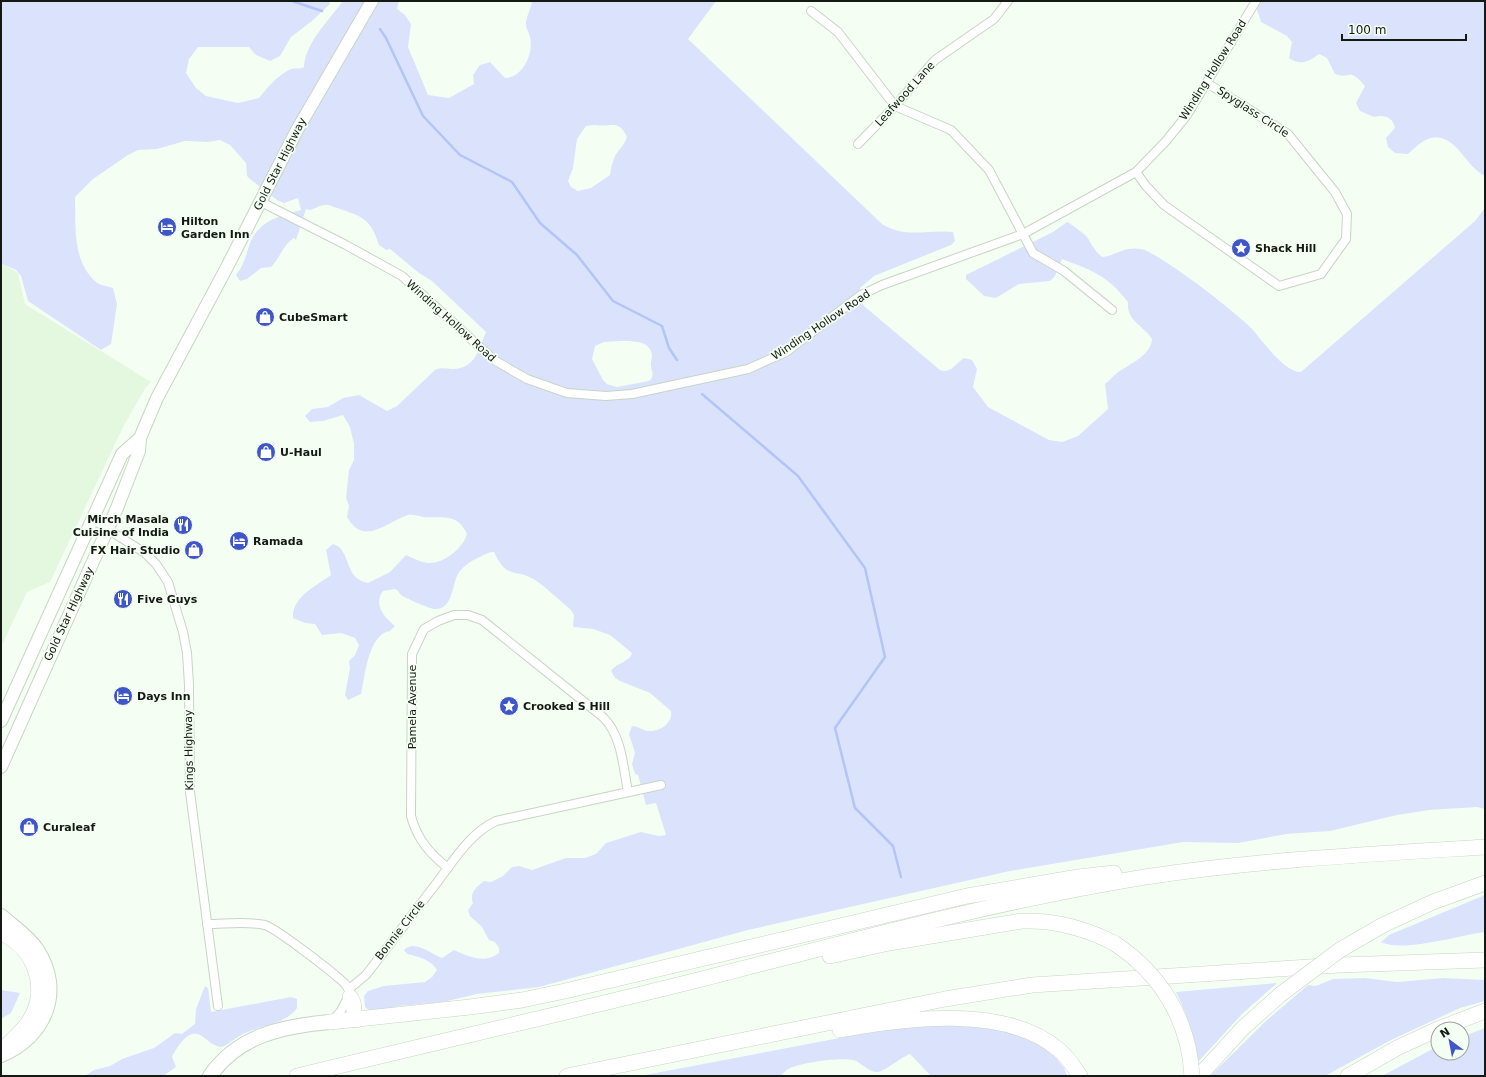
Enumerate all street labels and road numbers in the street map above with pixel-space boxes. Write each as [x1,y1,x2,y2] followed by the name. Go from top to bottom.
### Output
[1177,17,1249,123] street label: Winding Hollow Road
[873,59,938,129] street label: Leafwood Lane
[1215,84,1292,140] street label: Spyglass Circle
[251,115,309,213] street label: Gold Star Highway
[404,277,498,365] street label: Winding Hollow Road
[769,287,873,363] street label: Winding Hollow Road
[41,564,97,663] street label: Gold Star Highway
[406,665,419,749] street label: Pamela Avenue
[182,709,196,791] street label: Kings Highway
[373,897,428,963] street label: Bonnie Circle

